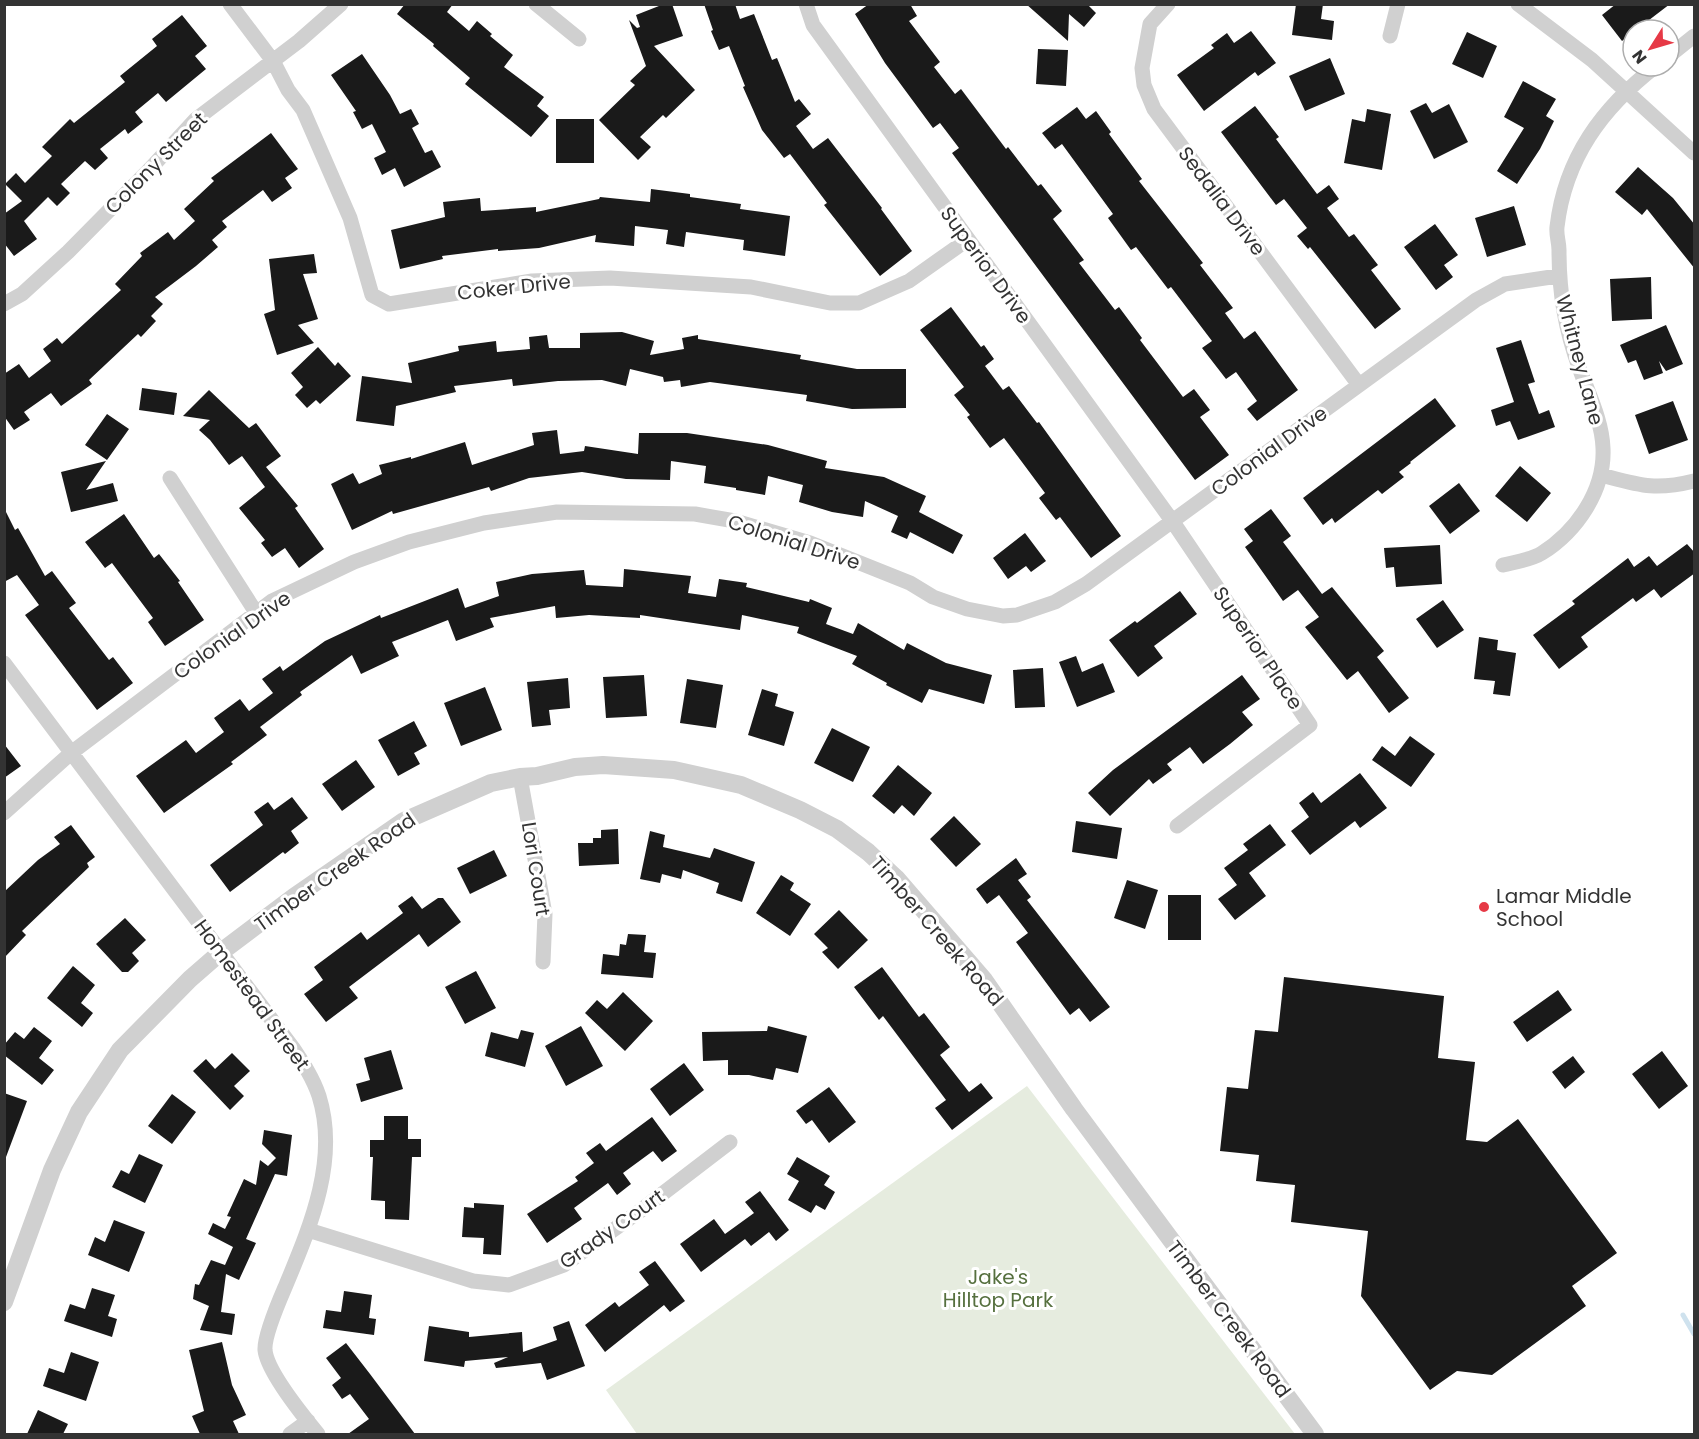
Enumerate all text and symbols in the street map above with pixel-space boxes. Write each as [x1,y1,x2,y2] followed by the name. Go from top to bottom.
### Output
[1621,18,1681,78] north arrow
[1627,45,1652,68] text: N
[99,106,213,220] street label: Colony Street
[1172,141,1272,261] street label: Sedalia Drive
[934,201,1038,329] street label: Superior Drive
[456,267,572,307] street label: Coker Drive
[1549,292,1611,428] street label: Whitney Lane
[1205,399,1333,503] street label: Colonial Drive
[724,507,864,577] street label: Colonial Drive
[1206,581,1310,715] street label: Superior Place
[168,584,296,686] street label: Colonial Drive
[249,806,421,938] street label: Timber Creek Road
[515,820,557,918] street label: Lori Court
[864,850,1010,1012] street label: Timber Creek Road
[1496,882,1632,933] place label: Lamar Middle School
[1477,900,1491,914] marker: Lamar Middle School
[188,914,316,1076] street label: Homestead Street
[554,1182,670,1276] street label: Grady Court
[1161,1235,1297,1403] street label: Timber Creek Road
[943,1263,1054,1314] park label: Jake's Hilltop Park

